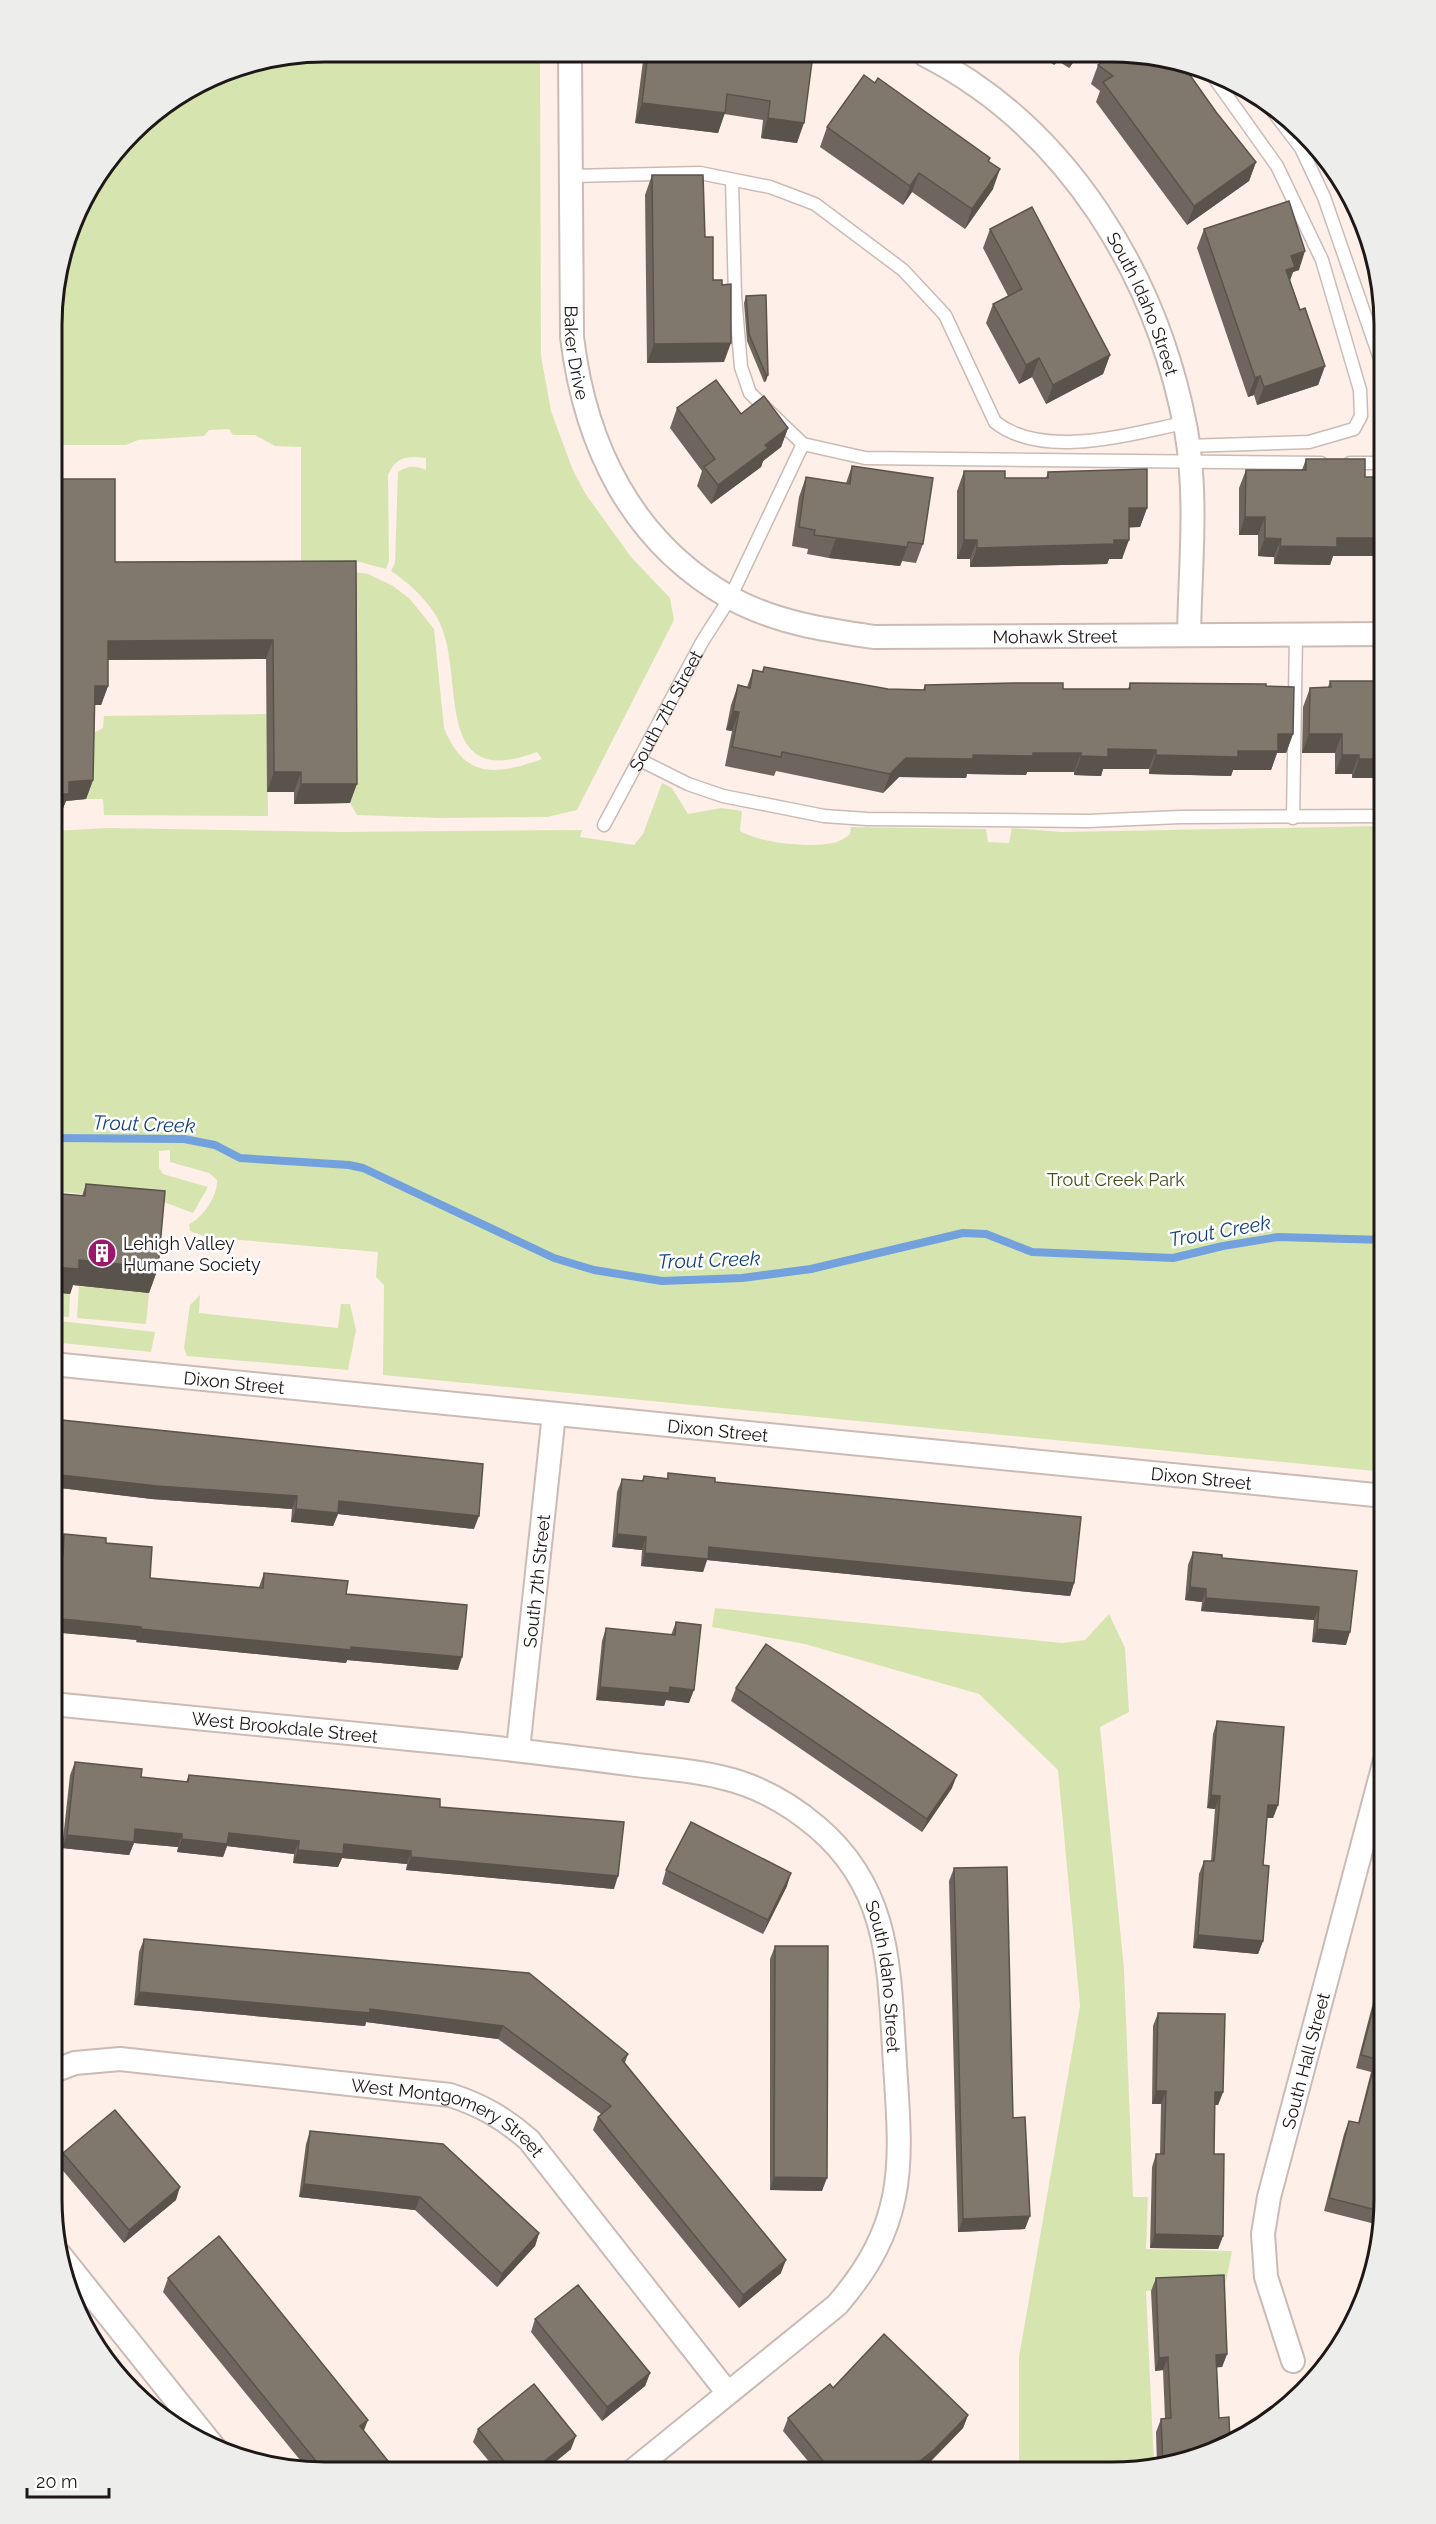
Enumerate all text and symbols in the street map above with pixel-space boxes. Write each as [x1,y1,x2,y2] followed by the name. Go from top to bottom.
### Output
[1103,228,1183,378] street label: South Idaho Street
[561,305,594,402] street label: Baker Drive
[992,625,1118,647] street label: Mohawk Street
[624,646,706,775] street label: South 7th Street
[92,1110,196,1138] water label: Trout Creek
[1047,1169,1185,1190] park label: Trout Creek Park
[1167,1210,1273,1252] water label: Trout Creek
[123,1233,261,1275] place label: Lehigh Valley Humane Society
[86,1237,118,1269] building icon: Lehigh Valley Humane Society
[657,1246,761,1274] water label: Trout Creek
[183,1367,286,1397] street label: Dixon Street
[666,1414,769,1445] street label: Dixon Street
[1150,1462,1253,1493] street label: Dixon Street
[519,1513,554,1649] street label: South 7th Street
[191,1707,379,1746] street label: West Brookdale Street
[861,1897,905,2054] street label: South Idaho Street
[1277,1990,1333,2131] street label: South Hall Street
[350,2074,549,2161] street label: West Montgomery Street
[27,2461,110,2499] scale bar
[36,2471,78,2492] text: 20 m

